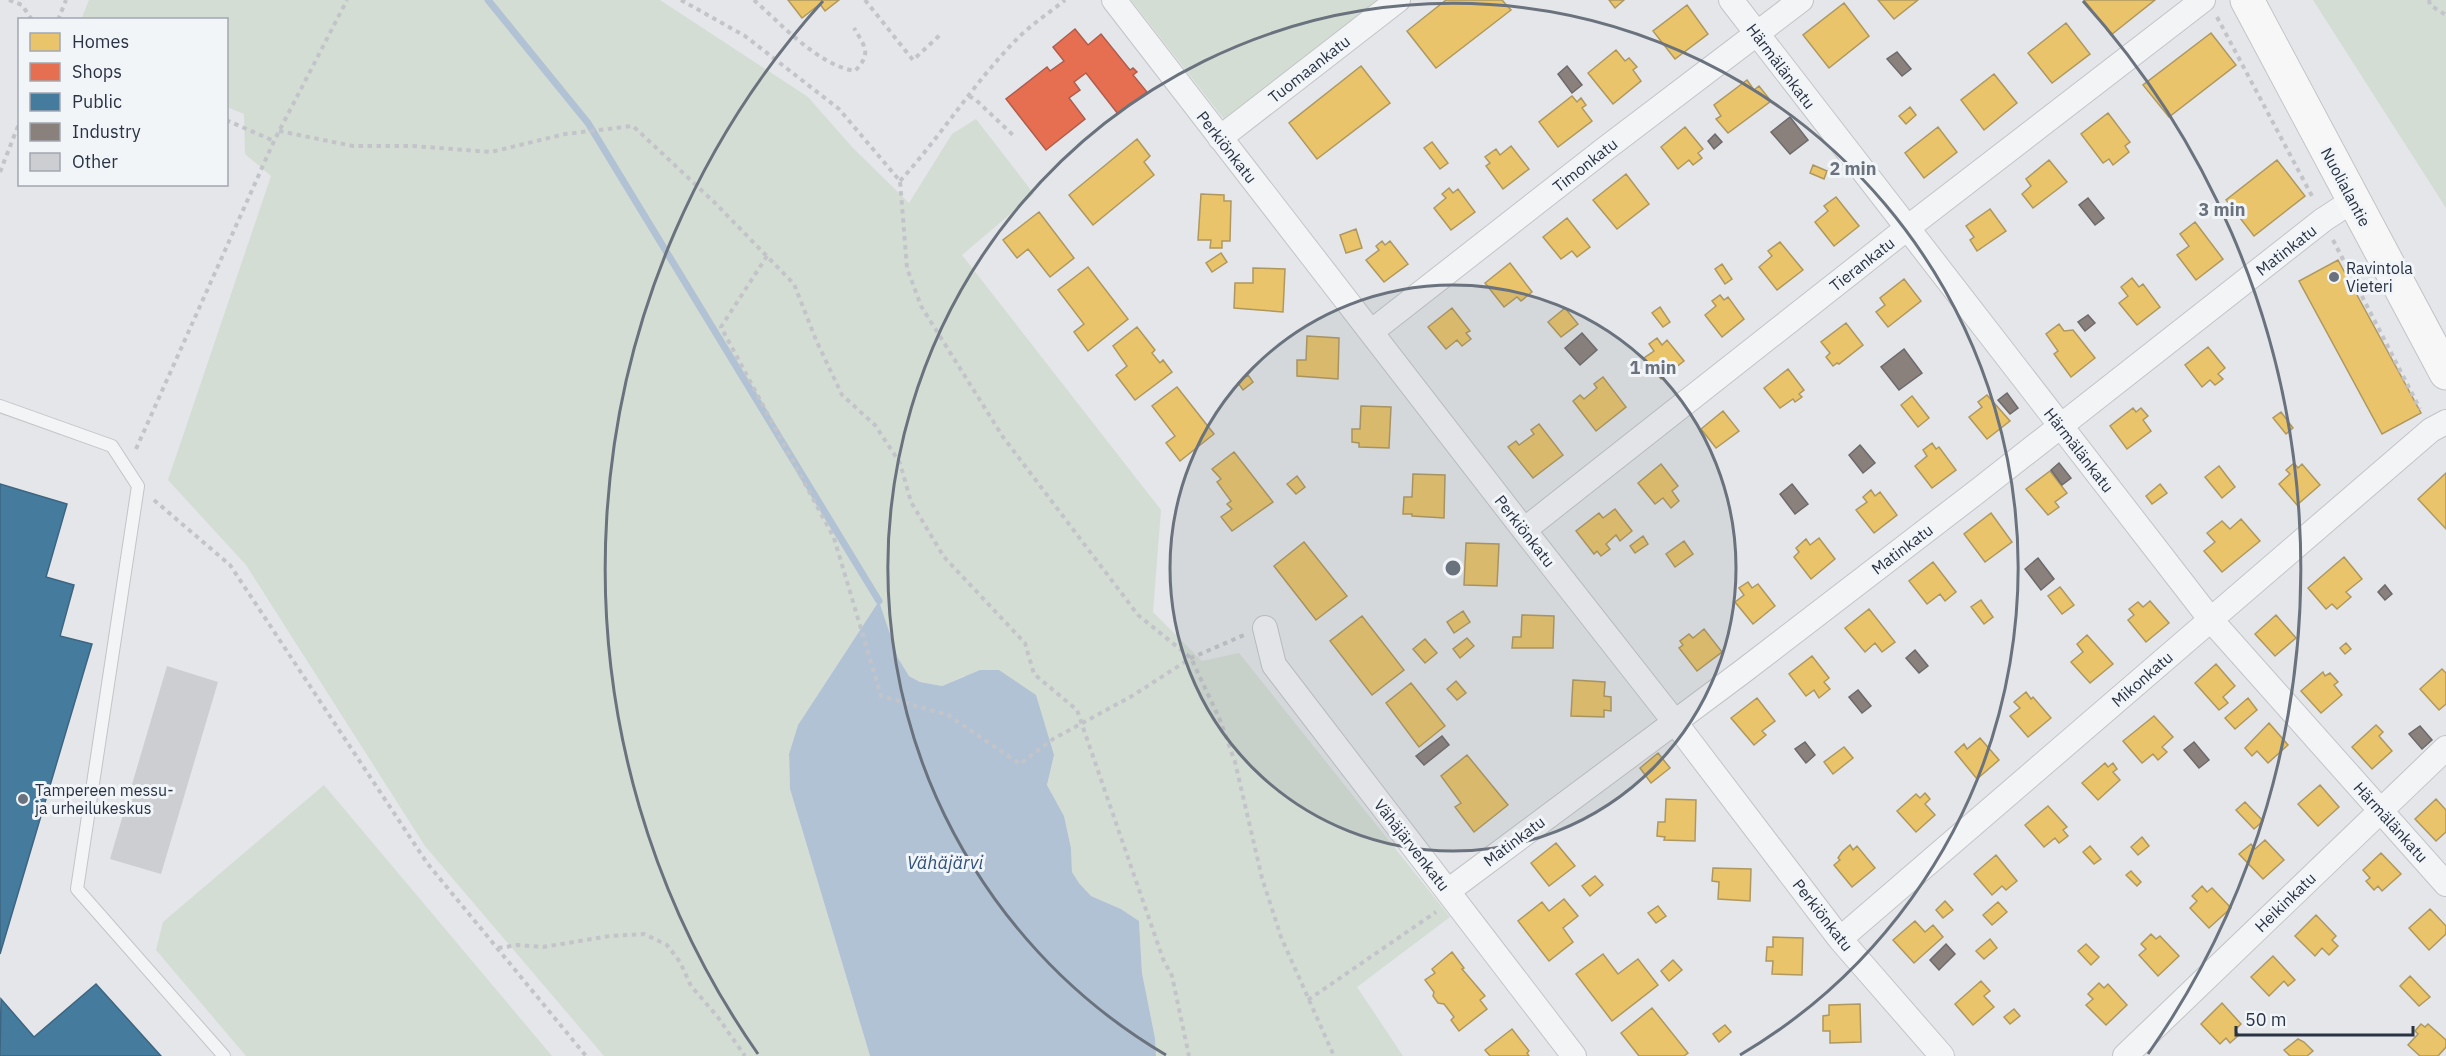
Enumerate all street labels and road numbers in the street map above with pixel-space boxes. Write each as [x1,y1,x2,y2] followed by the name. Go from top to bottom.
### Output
[1742,19,1820,113] street label: Härmälänkatu
[1264,31,1354,107] street label: Tuomaankatu
[1193,107,1261,187] street label: Perkiönkatu
[1549,133,1621,197] street label: Timonkatu
[2317,144,2375,230] street label: Nuolialantie
[2252,220,2320,280] street label: Matinkatu
[1826,232,1898,296] street label: Tierankatu
[2040,404,2118,496] street label: Härmälänkatu
[1491,491,1559,571] street label: Perkiönkatu
[1867,519,1937,579] street label: Matinkatu
[2107,647,2177,711] street label: Mikonkatu
[2350,777,2432,867] street label: Härmälänkatu
[1370,795,1454,895] street label: Vähäjärvenkatu
[1479,811,1549,871] street label: Matinkatu
[2250,868,2320,936] street label: Heikinkatu
[1789,875,1857,955] street label: Perkiönkatu

